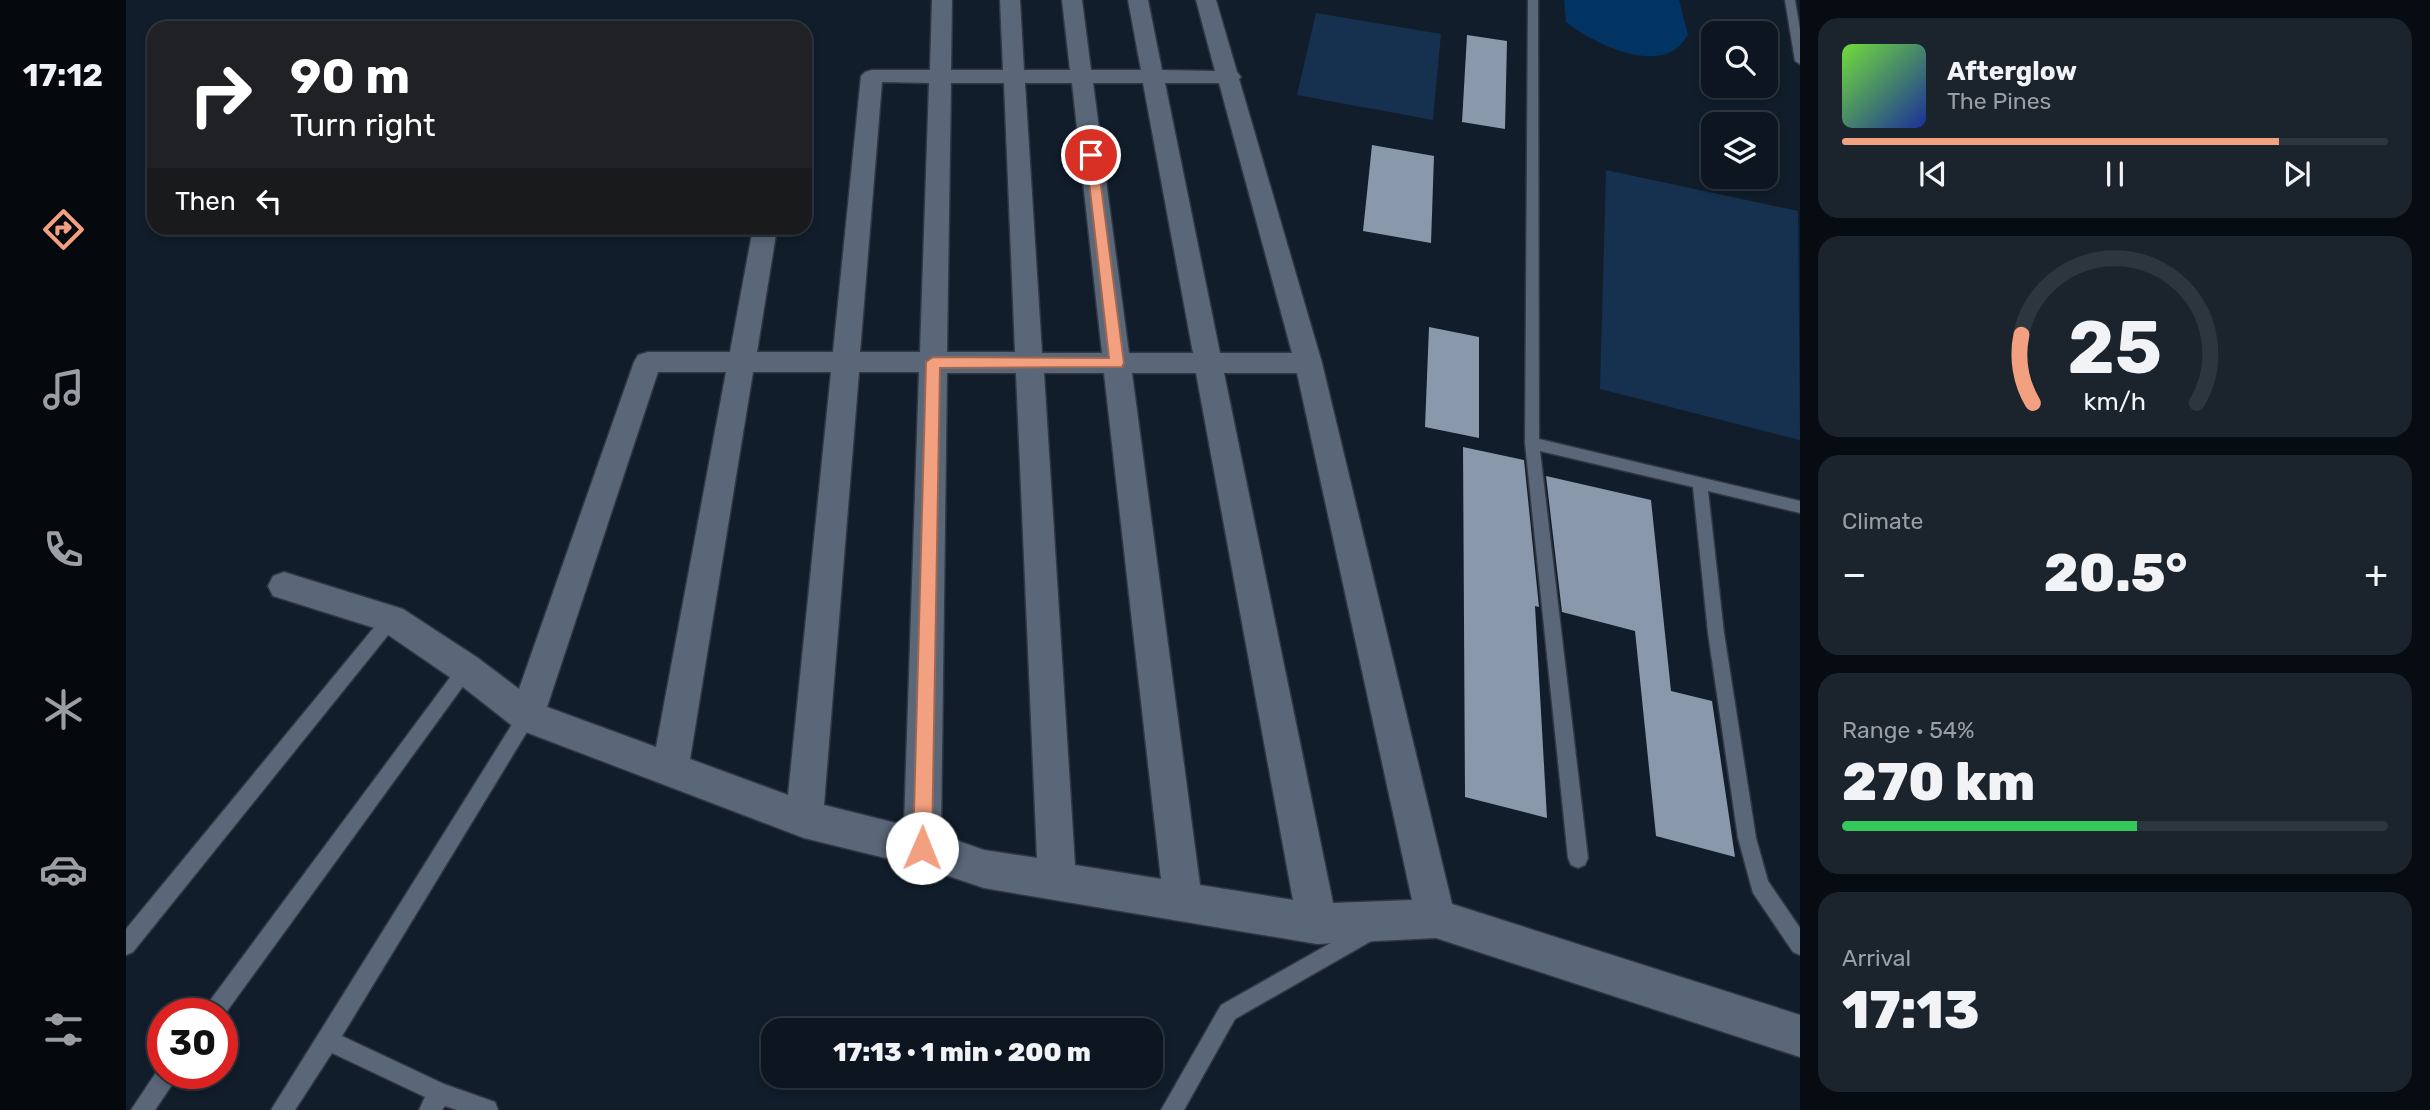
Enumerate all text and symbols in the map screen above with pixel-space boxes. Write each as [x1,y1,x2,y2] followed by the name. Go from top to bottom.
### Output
[1701,21,1778,189] map controls
[1701,21,1778,98] button: search
[290,47,410,105] text: 90 m
[175,49,266,140] icon: right
[23,56,103,94] text: 17:12
[1947,56,2077,87] text: Afterglow
[1947,87,2051,115] text: The Pines
[290,106,435,144] text: Turn right
[1701,112,1778,189] button: layers
[1061,125,1121,185] pin
[1072,136,1110,174] icon: arrive
[1914,155,1952,193] icon: previous
[2096,155,2134,193] icon: pause
[2278,155,2316,193] icon: next
[250,182,288,220] icon: left
[175,186,236,217] text: Then
[39,205,88,254] icon: directions
[2068,305,2162,391] text: 25
[39,365,88,414] icon: music
[2084,386,2146,415] text: km/h
[1842,507,1923,535] text: Climate
[39,525,88,574] icon: phone
[2044,542,2187,604] text: 20.5°
[1842,551,1867,597] text: −
[2364,551,2388,597] text: +
[39,685,88,734] icon: climate
[1842,716,1975,744] text: Range · 54%
[1842,751,2035,813] text: 270 km
[885,811,959,885] position arrow
[39,845,88,894] icon: car
[1842,944,1911,972] text: Arrival
[1842,979,1980,1041] text: 17:13
[147,998,238,1089] speed limit sign: 30
[39,1005,88,1054] icon: filters
[833,1037,1091,1068] text: 17:13 · 1 min · 200 m

